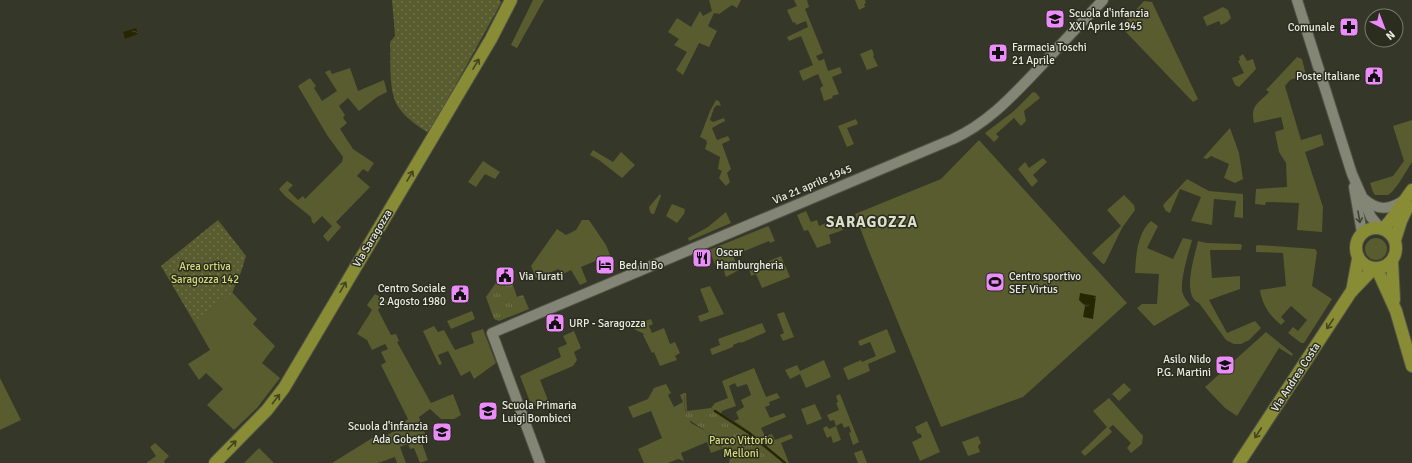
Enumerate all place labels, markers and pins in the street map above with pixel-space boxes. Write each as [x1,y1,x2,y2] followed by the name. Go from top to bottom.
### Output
[1069,7,1149,33] place label: Scuola d'infanzia XXI Aprile 1945
[1044,8,1066,30] school or university icon: Scuola d'infanzia XXI Aprile 1945
[1338,16,1360,38] pharmacy icon: Comunale
[1288,21,1335,34] place label: Comunale
[1012,41,1087,67] place label: Farmacia Toschi 21 Aprile
[987,42,1009,64] pharmacy icon: Farmacia Toschi 21 Aprile
[1363,65,1385,87] public building icon: Poste Italiane
[1296,70,1360,83] place label: Poste Italiane
[716,246,784,272] place label: Oscar Hamburgheria
[691,247,713,269] restaurant icon: Oscar Hamburgheria
[594,254,616,276] hotel icon: Bed in Bo
[619,259,663,272] place label: Bed in Bo
[494,265,516,287] public building icon: Via Turati
[519,270,563,283] place label: Via Turati
[1009,270,1081,296] place label: Centro sportivo SEF Virtus
[984,271,1006,293] sports icon: Centro sportivo SEF Virtus
[378,282,446,308] place label: Centro Sociale 2 Agosto 1980
[449,283,471,305] public building icon: Centro Sociale 2 Agosto 1980
[544,312,566,334] public building icon: URP - Saragozza
[569,317,646,330] place label: URP - Saragozza
[1157,353,1211,379] place label: Asilo Nido P.G. Martini
[1214,354,1236,376] school or university icon: Asilo Nido P.G. Martini
[502,399,577,425] place label: Scuola Primaria Luigi Bombicci
[477,400,499,422] school or university icon: Scuola Primaria Luigi Bombicci
[348,420,428,446] place label: Scuola d'infanzia Ada Gobetti
[431,421,453,443] school or university icon: Scuola d'infanzia Ada Gobetti

